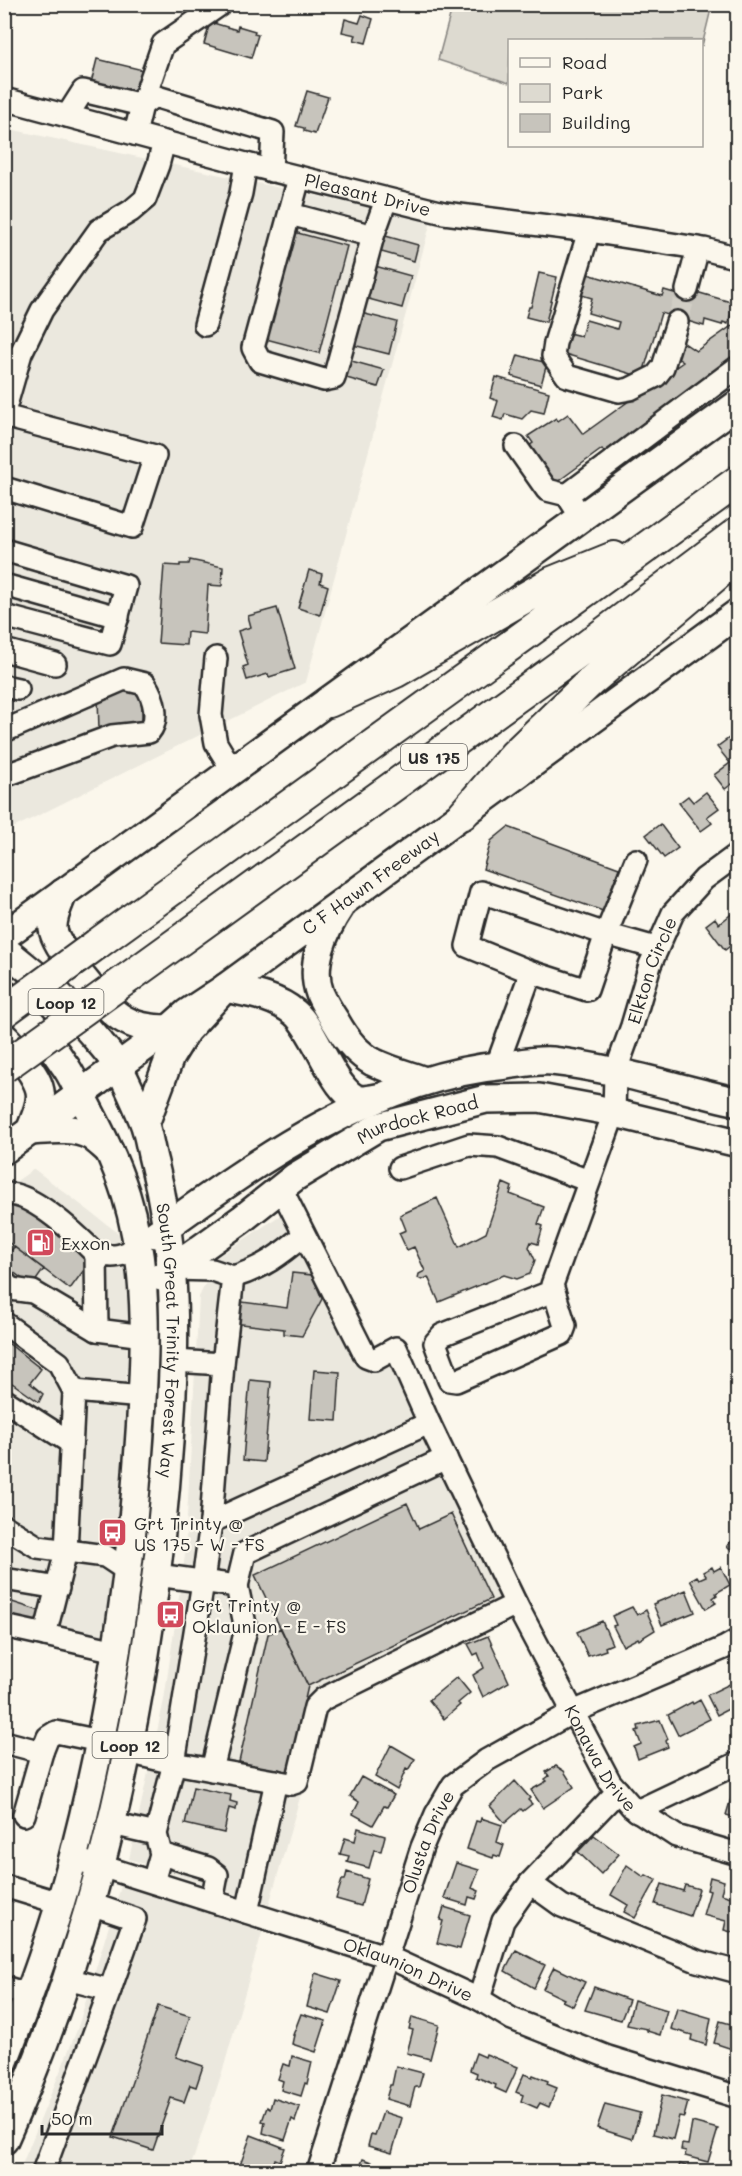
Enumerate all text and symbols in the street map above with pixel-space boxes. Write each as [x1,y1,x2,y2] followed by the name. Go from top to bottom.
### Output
[508,39,703,147] legend
[562,50,607,74] text: Road
[562,80,603,104] text: Park
[562,110,630,134] text: Building
[302,167,433,221] street label: Pleasant Drive
[401,744,467,770] road number: US 175
[297,824,444,940] street label: C F Hawn Freeway
[621,913,682,1027] street label: Elkton Circle
[28,989,104,1015] road number: Loop 12
[352,1090,481,1149] street label: Murdock Road
[151,1201,186,1479] street label: South Great Trinity Forest Way
[24,1227,56,1259] fuel station icon: Exxon
[61,1231,110,1255] place label: Exxon
[134,1511,265,1556] place label: Grt Trinty @ US 175 - W - FS
[97,1517,129,1549] bus stop icon: Grt Trinty @ US 175 - W - FS
[192,1593,346,1638] place label: Grt Trinty @ Oklaunion - E - FS
[155,1599,187,1631] bus stop icon: Grt Trinty @ Oklaunion - E - FS
[559,1700,642,1817] street label: Konawa Drive
[92,1732,168,1758] road number: Loop 12
[396,1786,459,1897] street label: Olusta Drive
[340,1932,477,2007] street label: Oklaunion Drive
[42,2098,162,2136] scale bar
[51,2106,93,2130] text: 50 m

